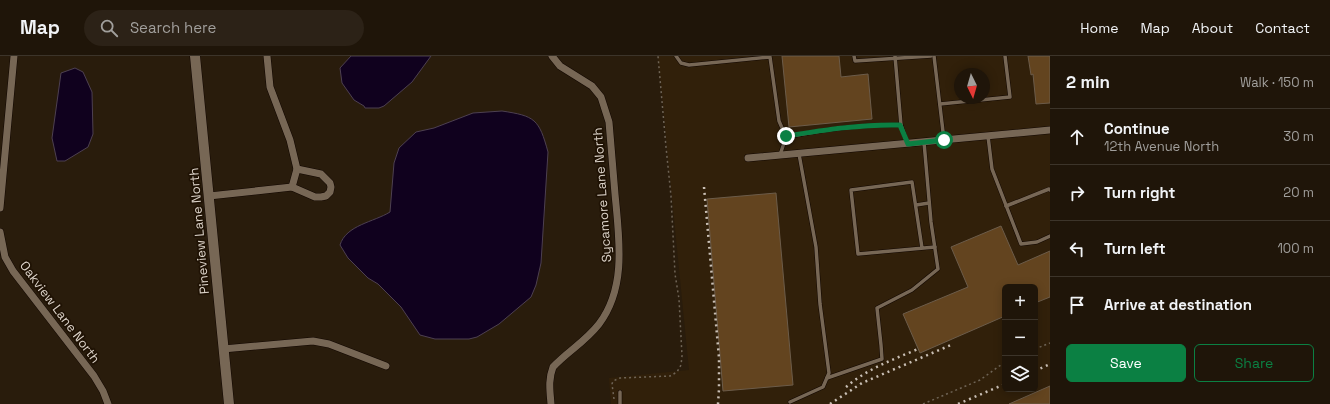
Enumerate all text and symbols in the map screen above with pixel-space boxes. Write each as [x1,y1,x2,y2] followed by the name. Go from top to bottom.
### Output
[84,10,364,46] search box
[20,15,60,40] text: Map
[98,17,120,39] icon: search
[130,18,216,37] text: Search here
[1080,19,1118,37] text: Home
[1140,19,1170,37] text: Map
[1192,19,1233,37] text: About
[1255,19,1310,37] text: Contact
[954,68,990,104] north arrow
[1066,71,1110,93] text: 2 min
[1240,74,1314,91] text: Walk · 150 m
[1104,119,1170,138] text: Continue
[1066,126,1088,148] icon: ahead
[589,127,615,263] street label: Sycamore Lane North
[777,127,795,145] route end
[1283,128,1314,145] text: 30 m
[935,131,953,149] route start
[1104,138,1219,155] text: 12th Avenue North
[185,167,213,295] street label: Pineview Lane North
[1066,182,1088,204] icon: right
[1104,183,1175,202] text: Turn right
[1283,184,1314,201] text: 20 m
[1066,238,1088,260] icon: left
[1104,239,1166,258] text: Turn left
[1277,240,1314,257] text: 100 m
[16,257,104,367] street label: Oakview Lane North
[1002,284,1038,392] map controls
[1002,284,1038,320] button: +
[1066,294,1088,316] icon: arrive
[1104,295,1252,314] text: Arrive at destination
[1002,320,1038,356] button: −
[1066,344,1186,382] button: Save
[1194,344,1314,382] button: Share
[1002,356,1038,392] button: layers

